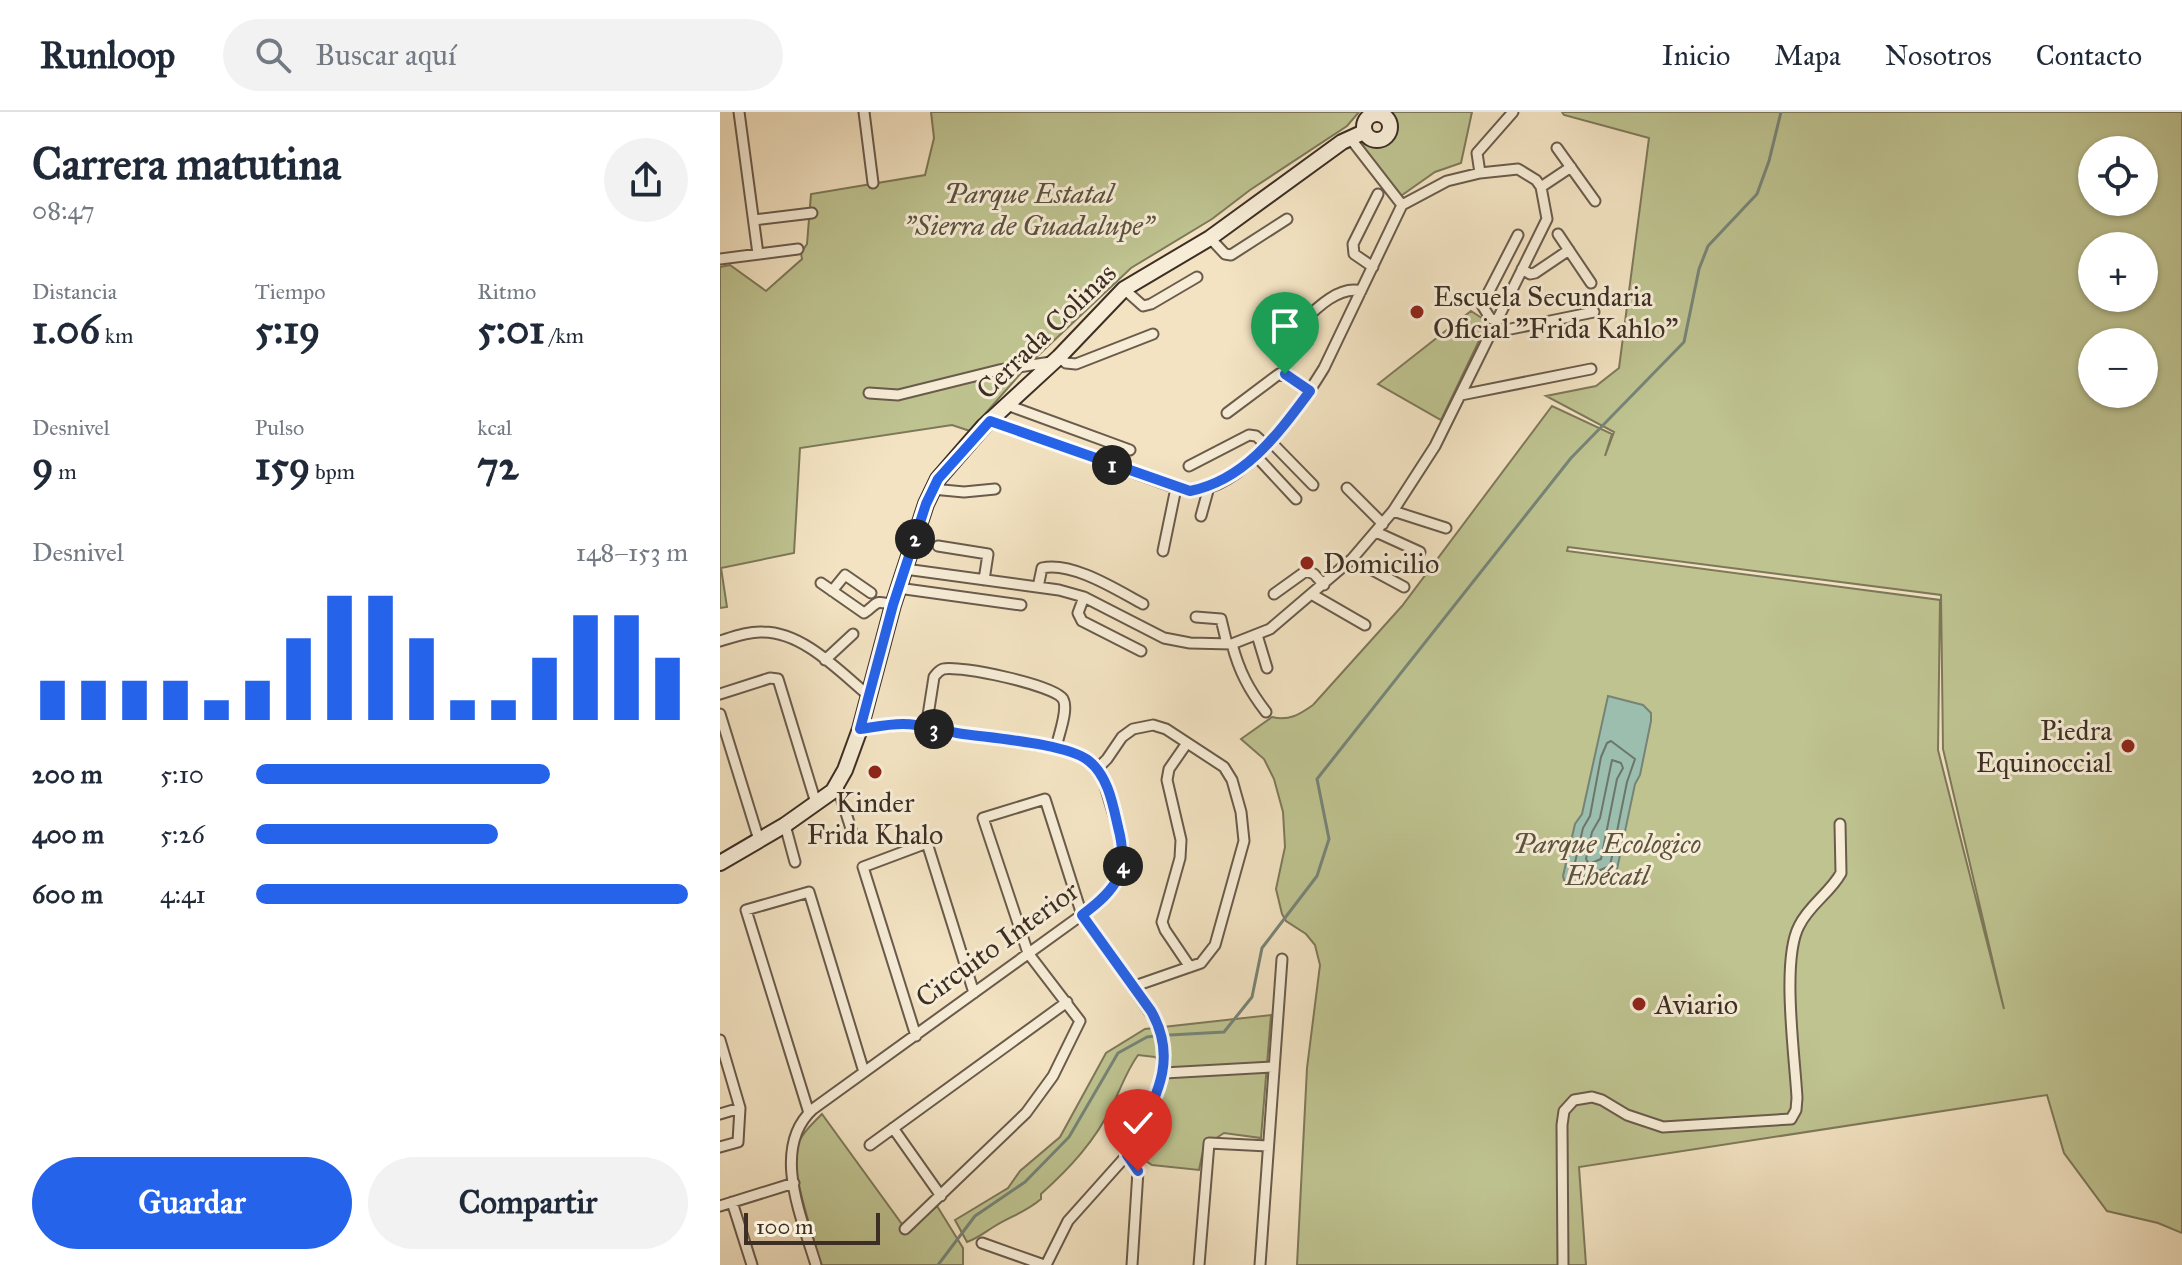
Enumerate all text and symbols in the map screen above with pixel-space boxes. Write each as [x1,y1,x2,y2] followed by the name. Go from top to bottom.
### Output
[223,19,783,91] search box
[40,32,175,78] text: Runloop
[251,33,295,77] icon: search
[315,37,456,73] text: Buscar aquí
[1662,38,1730,73] text: Inicio
[1774,38,1841,73] text: Mapa
[1885,38,1992,73] text: Nosotros
[2036,38,2142,73] text: Contacto
[2078,136,2158,408] map controls
[2078,136,2158,216] button: locate
[32,137,341,191] text: Carrera matutina
[604,138,688,222] button: share
[904,176,1157,243] park label: Parque Estatal "Sierra de Guadalupe"
[32,194,95,226] text: 08:47
[2078,232,2158,312] button: +
[969,255,1123,407] street label: Cerrada Colinas
[32,278,117,305] text: Distancia
[255,278,326,305] text: Tiempo
[477,278,536,305] text: Ritmo
[1433,279,1678,346] place label: Escuela Secundaria Oficial "Frida Kahlo"
[1251,292,1319,374] pin
[1408,303,1426,321] marker: Escuela Secundaria Oficial "Frida Kahlo"
[1263,304,1307,348] icon: arrive
[32,305,100,354] text: 1.06
[255,305,320,354] text: 5:19
[477,305,545,354] text: 5:01
[100,322,133,349] text: km
[545,322,584,349] text: /km
[2078,328,2158,408] button: −
[32,414,110,441] text: Desnivel
[255,414,304,441] text: Pulso
[477,414,512,441] text: kcal
[32,441,53,490] text: 9
[255,441,310,490] text: 159
[477,441,518,490] text: 72
[1092,445,1132,485] pin: 1
[1108,451,1116,478] text: 1
[53,458,77,485] text: m
[310,458,355,485] text: bpm
[895,519,935,559] pin: 2
[910,525,920,552] text: 2
[32,536,124,568] text: Desnivel
[576,536,688,568] text: 148–153 m
[1323,546,1439,581] place label: Domicilio
[1298,554,1316,572] marker: Domicilio
[914,709,954,749] pin: 3
[1976,713,2112,780] place label: Piedra Equinoccial
[930,715,938,742] text: 3
[2119,737,2137,755] marker: Piedra Equinoccial
[32,758,103,790] text: 200 m
[160,758,204,790] text: 5:10
[866,763,884,781] marker: Kinder Frida Khalo
[807,785,943,852] place label: Kinder Frida Khalo
[32,818,104,850] text: 400 m
[160,818,205,850] text: 5:26
[1513,826,1702,893] park label: Parque Ecologico Ehécatl
[1103,846,1143,886] pin: 4
[1117,852,1129,879] text: 4
[909,873,1086,1015] street label: Circuito Interior
[32,878,103,910] text: 600 m
[160,878,206,910] text: 4:41
[1654,987,1738,1022] place label: Aviario
[1630,995,1648,1013] marker: Aviario
[1104,1089,1172,1171] pin
[1116,1101,1160,1145] icon: check
[32,1157,352,1249] button: Guardar
[368,1157,688,1249] button: Compartir
[744,1209,880,1245] scale bar
[756,1213,813,1240] text: 100 m

